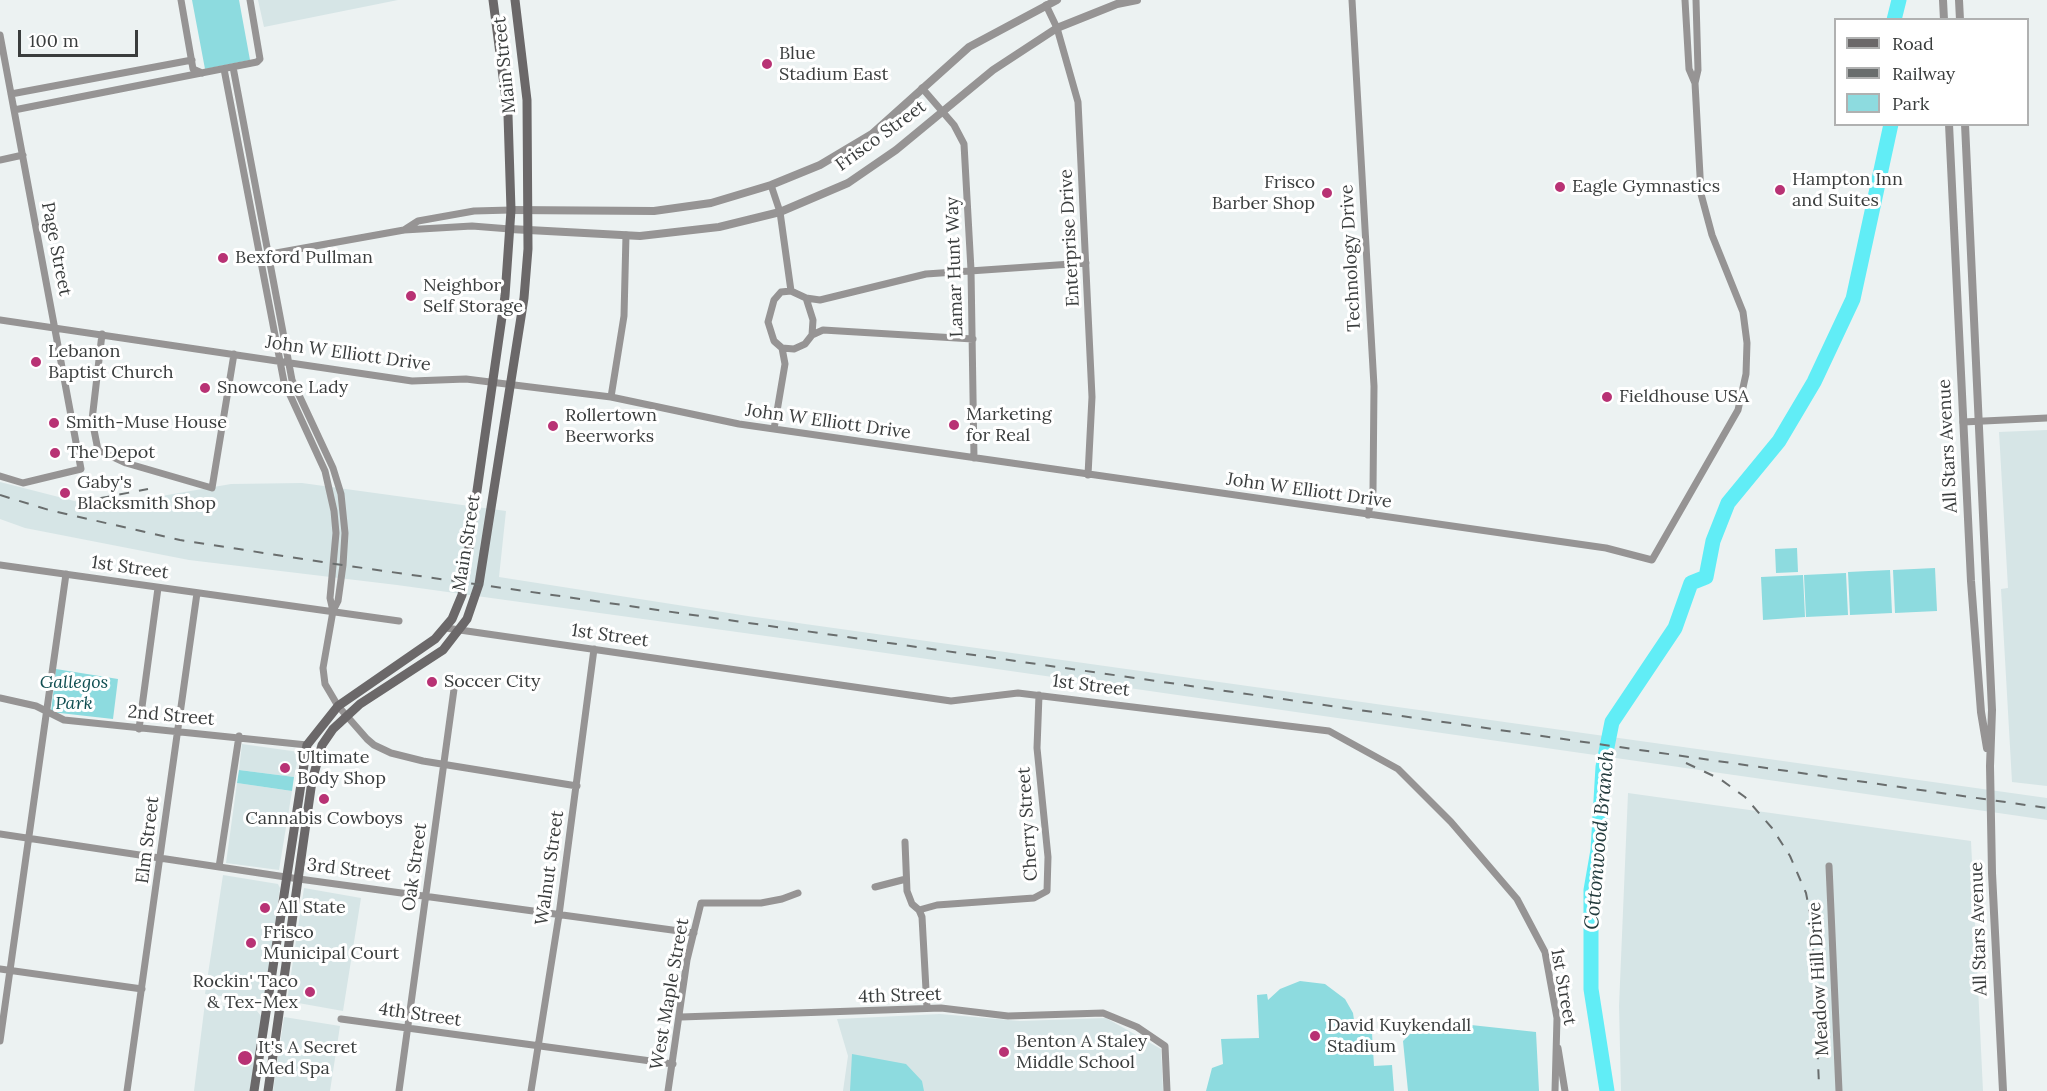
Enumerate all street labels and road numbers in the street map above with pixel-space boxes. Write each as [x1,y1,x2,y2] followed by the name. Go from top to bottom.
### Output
[489,15,521,115] street label: Main Street
[832,96,930,176] street label: Frisco Street
[1056,169,1084,307] street label: Enterprise Drive
[1336,184,1366,332] street label: Technology Drive
[942,196,968,338] street label: Lamar Hunt Way
[36,200,76,298] street label: Page Street
[264,332,432,376] street label: John W Elliott Drive
[1934,378,1962,514] street label: All Stars Avenue
[744,400,912,444] street label: John W Elliott Drive
[1225,469,1393,513] street label: John W Elliott Drive
[449,493,485,593] street label: Main Street
[90,552,170,584] street label: 1st Street
[570,620,650,652] street label: 1st Street
[1051,671,1131,701] street label: 1st Street
[127,701,215,731] street label: 2nd Street
[1013,766,1043,882] street label: Cherry Street
[132,795,164,885] street label: Elm Street
[531,809,569,927] street label: Walnut Street
[398,821,432,913] street label: Oak Street
[306,854,392,886] street label: 3rd Street
[1966,862,1992,996] street label: All Stars Avenue
[1804,901,1834,1057] street label: Meadow Hill Drive
[646,916,694,1072] street label: West Maple Street
[1546,947,1580,1027] street label: 1st Street
[858,984,942,1008] street label: 4th Street
[377,999,463,1031] street label: 4th Street

